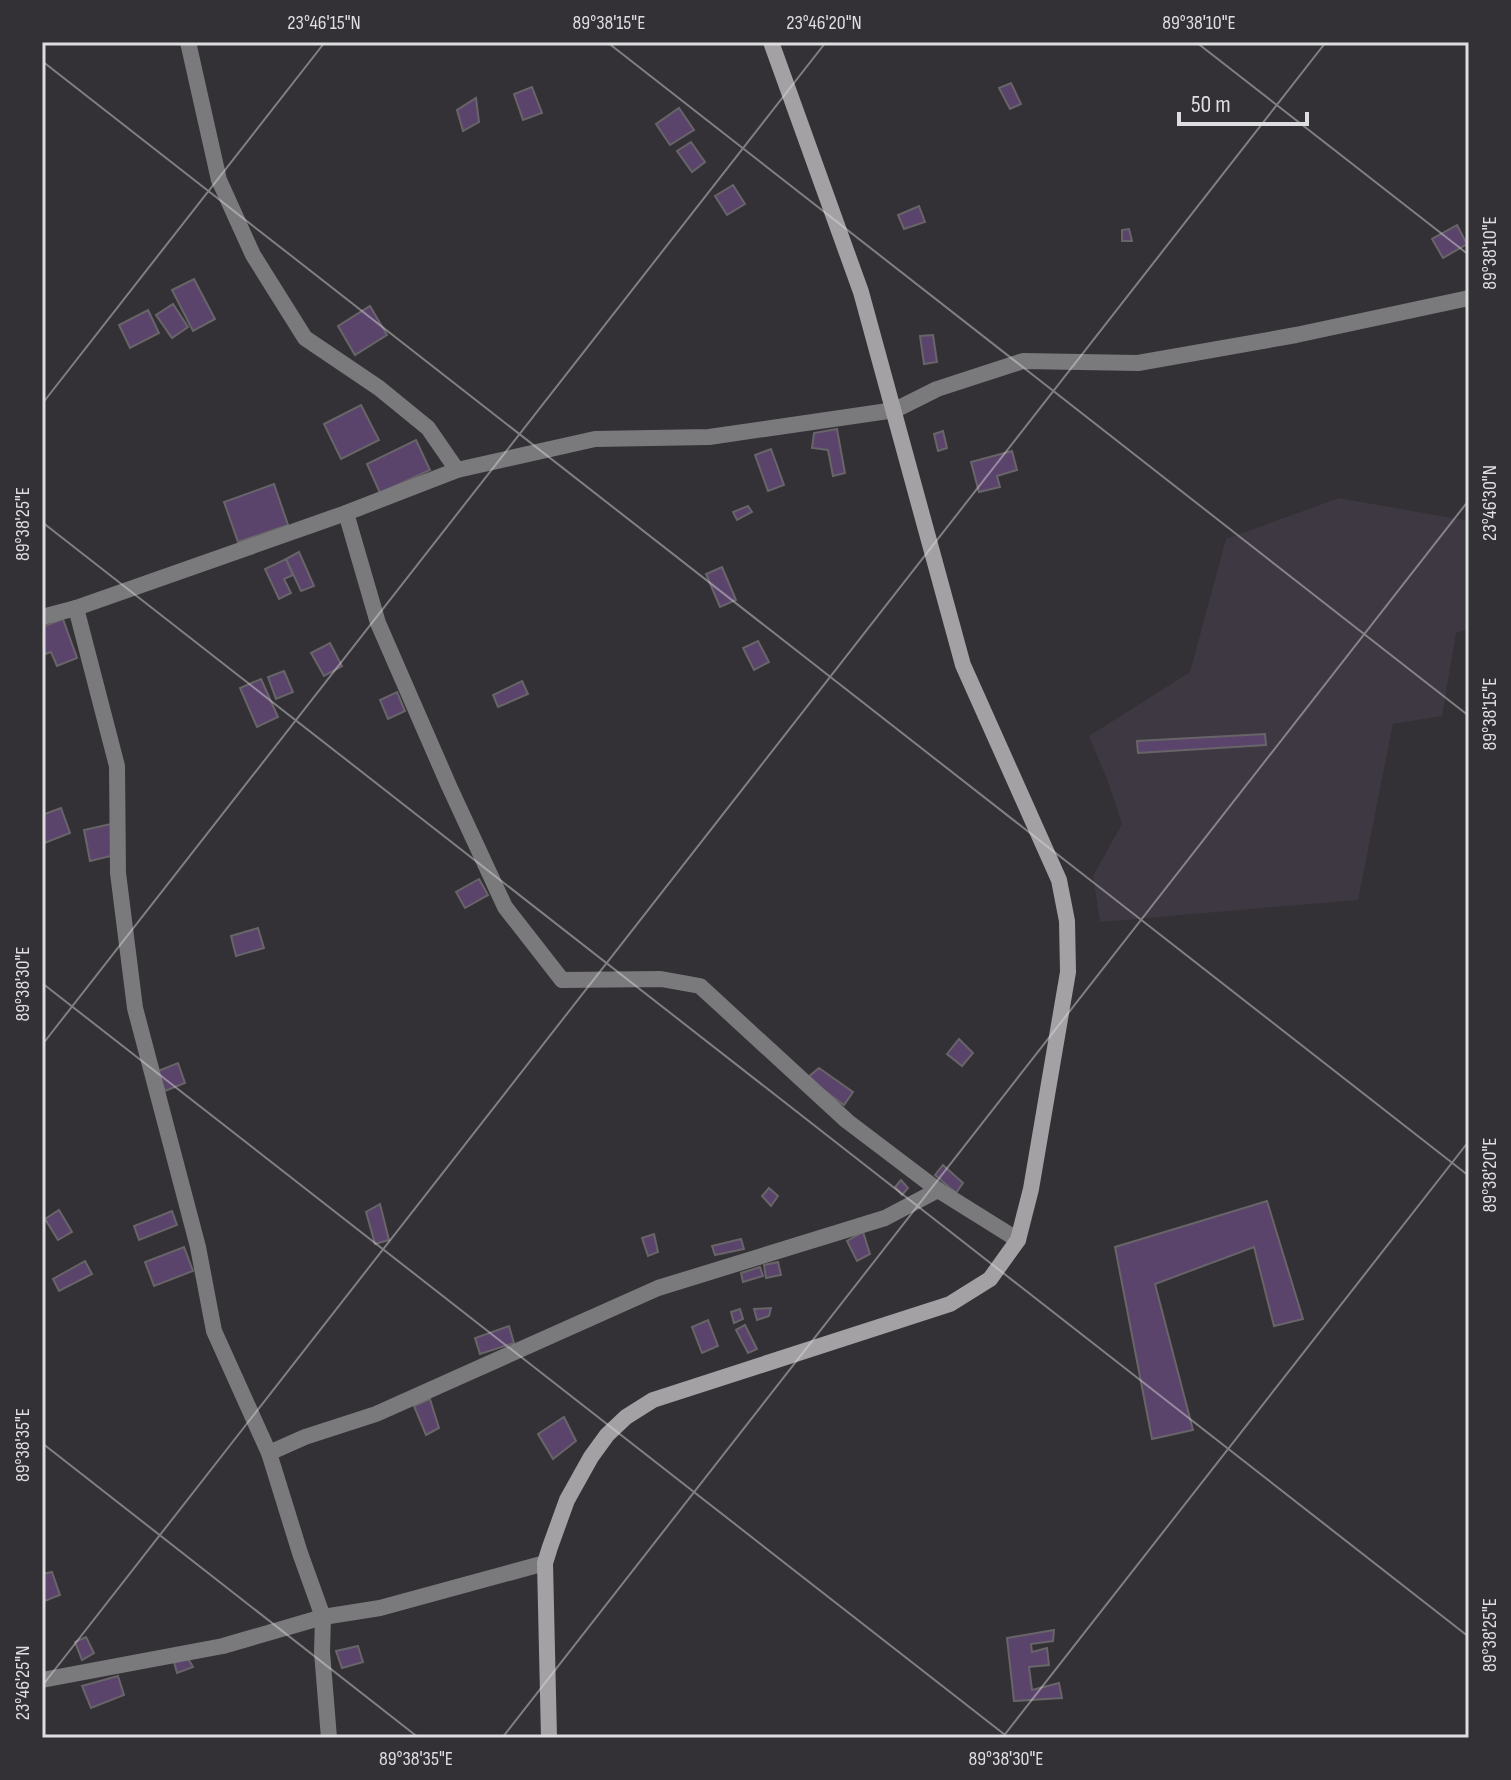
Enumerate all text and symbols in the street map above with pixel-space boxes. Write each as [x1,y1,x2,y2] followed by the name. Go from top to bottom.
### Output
[287,11,361,35] text: 23°46'15"N
[573,11,645,35] text: 89°38'15"E
[786,11,862,35] text: 23°46'20"N
[1162,11,1236,35] text: 89°38'10"E
[1179,76,1307,126] scale bar
[1191,90,1231,119] text: 50 m
[1478,216,1502,290] text: 89°38'10"E
[1478,465,1502,541] text: 23°46'30"N
[11,487,35,561] text: 89°38'25"E
[1478,678,1502,750] text: 89°38'15"E
[11,946,35,1022] text: 89°38'30"E
[1478,1138,1502,1212] text: 89°38'20"E
[11,1408,35,1482] text: 89°38'35"E
[1478,1598,1502,1672] text: 89°38'25"E
[11,1646,35,1720] text: 23°46'25"N
[379,1747,453,1771] text: 89°38'35"E
[968,1747,1044,1771] text: 89°38'30"E

